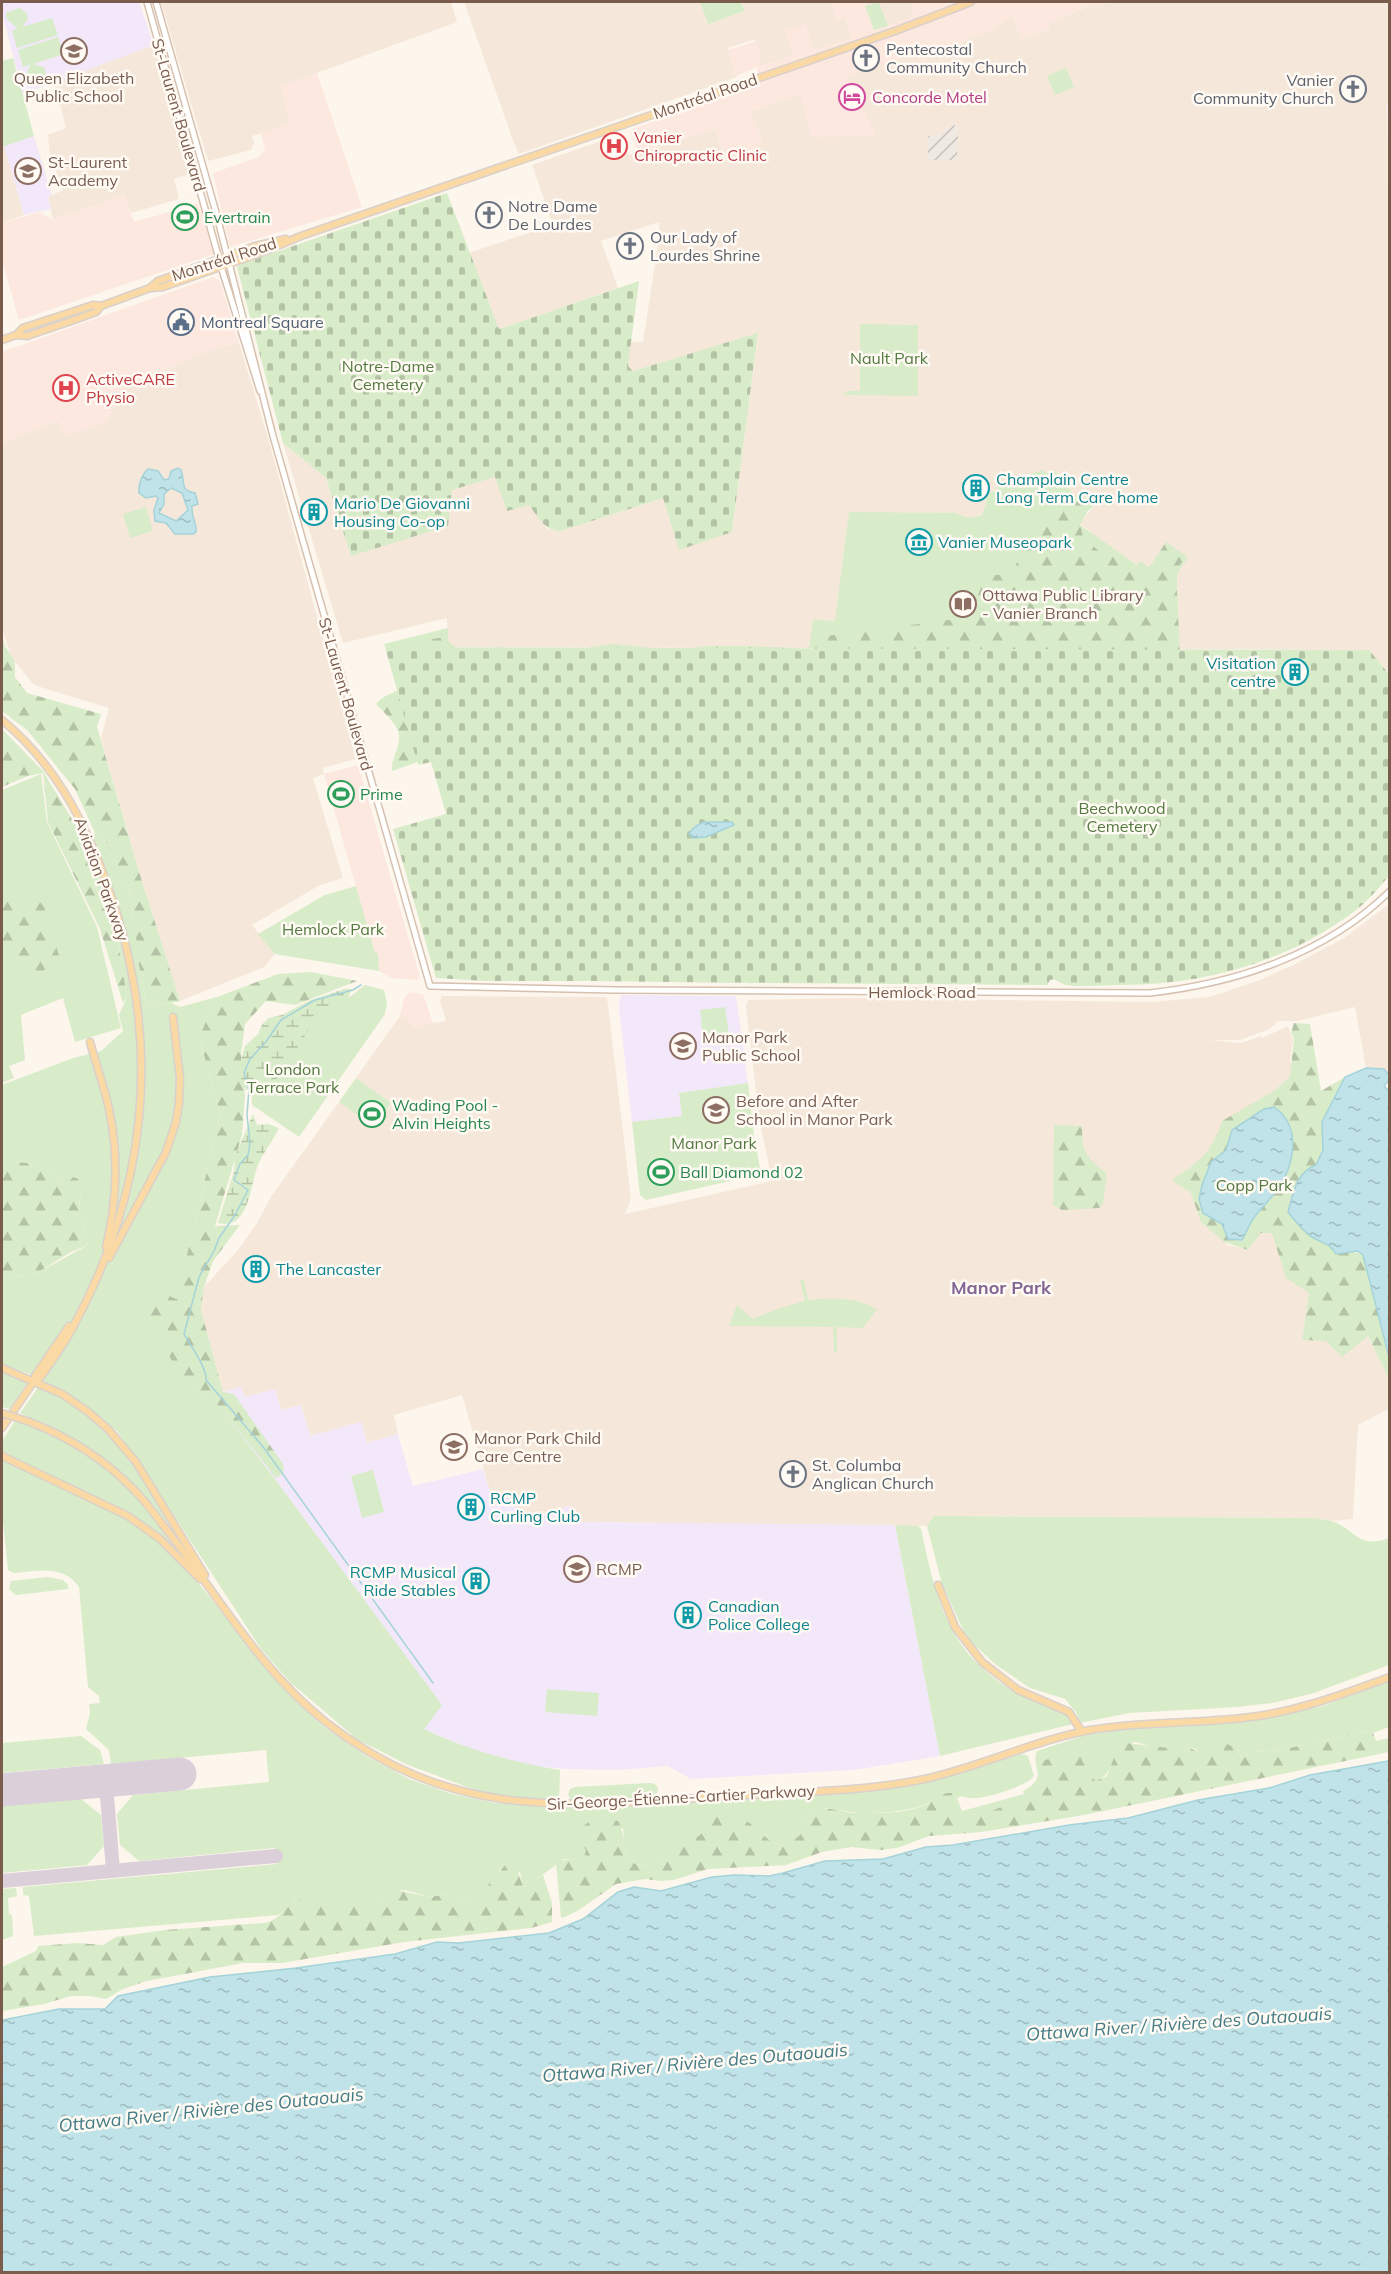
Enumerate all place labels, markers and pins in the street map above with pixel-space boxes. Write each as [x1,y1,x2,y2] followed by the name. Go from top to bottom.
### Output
[59,36,89,66] school or university icon: Queen Elizabeth Public School
[886,39,1027,77] place label: Pentecostal Community Church
[851,43,881,73] church icon: Pentecostal Community Church
[14,68,134,106] place label: Queen Elizabeth Public School
[1193,70,1334,108] place label: Vanier Community Church
[1338,74,1368,104] church icon: Vanier Community Church
[837,82,867,112] hotel icon: Concorde Motel
[872,87,987,107] place label: Concorde Motel
[634,127,767,165] place label: Vanier Chiropractic Clinic
[599,131,629,161] hospital icon: Vanier Chiropractic Clinic
[48,152,128,190] place label: St-Laurent Academy
[13,156,43,186] school or university icon: St-Laurent Academy
[508,196,598,234] place label: Notre Dame De Lourdes
[474,200,504,230] church icon: Notre Dame De Lourdes
[170,202,200,232] sports icon: Evertrain
[204,207,271,227] place label: Evertrain
[650,227,760,265] place label: Our Lady of Lourdes Shrine
[615,231,645,261] church icon: Our Lady of Lourdes Shrine
[166,307,196,337] public building icon: Montreal Square
[201,312,324,332] place label: Montreal Square
[86,369,175,407] place label: ActiveCARE Physio
[51,373,81,403] hospital icon: ActiveCARE Physio
[996,469,1158,507] place label: Champlain Centre Long Term Care home
[961,473,991,503] building icon: Champlain Centre Long Term Care home
[334,493,470,531] place label: Mario De Giovanni Housing Co-op
[299,497,329,527] building icon: Mario De Giovanni Housing Co-op
[904,527,934,557] museum icon: Vanier Museopark
[938,532,1072,552] place label: Vanier Museopark
[982,585,1144,623] place label: Ottawa Public Library - Vanier Branch
[948,589,978,619] library icon: Ottawa Public Library - Vanier Branch
[1206,653,1276,691] place label: Visitation centre
[1280,657,1310,687] building icon: Visitation centre
[326,779,356,809] sports icon: Prime
[360,784,403,804] place label: Prime
[702,1027,800,1065] place label: Manor Park Public School
[668,1031,698,1061] school or university icon: Manor Park Public School
[736,1091,893,1129] place label: Before and After School in Manor Park
[392,1095,498,1133] place label: Wading Pool - Alvin Heights
[701,1095,731,1125] school or university icon: Before and After School in Manor Park
[357,1099,387,1129] sports icon: Wading Pool - Alvin Heights
[646,1157,676,1187] sports icon: Ball Diamond 02
[680,1162,803,1182] place label: Ball Diamond 02
[241,1254,271,1284] building icon: The Lancaster
[276,1259,381,1279] place label: The Lancaster
[474,1428,601,1466] place label: Manor Park Child Care Centre
[439,1432,469,1462] school or university icon: Manor Park Child Care Centre
[812,1455,934,1493] place label: St. Columba Anglican Church
[778,1459,808,1489] church icon: St. Columba Anglican Church
[490,1488,580,1526] place label: RCMP Curling Club
[456,1492,486,1522] building icon: RCMP Curling Club
[562,1554,592,1584] school or university icon: RCMP
[596,1559,642,1579] place label: RCMP
[350,1562,456,1600] place label: RCMP Musical Ride Stables
[461,1566,491,1596] building icon: RCMP Musical Ride Stables
[708,1596,810,1634] place label: Canadian Police College
[673,1600,703,1630] building icon: Canadian Police College

